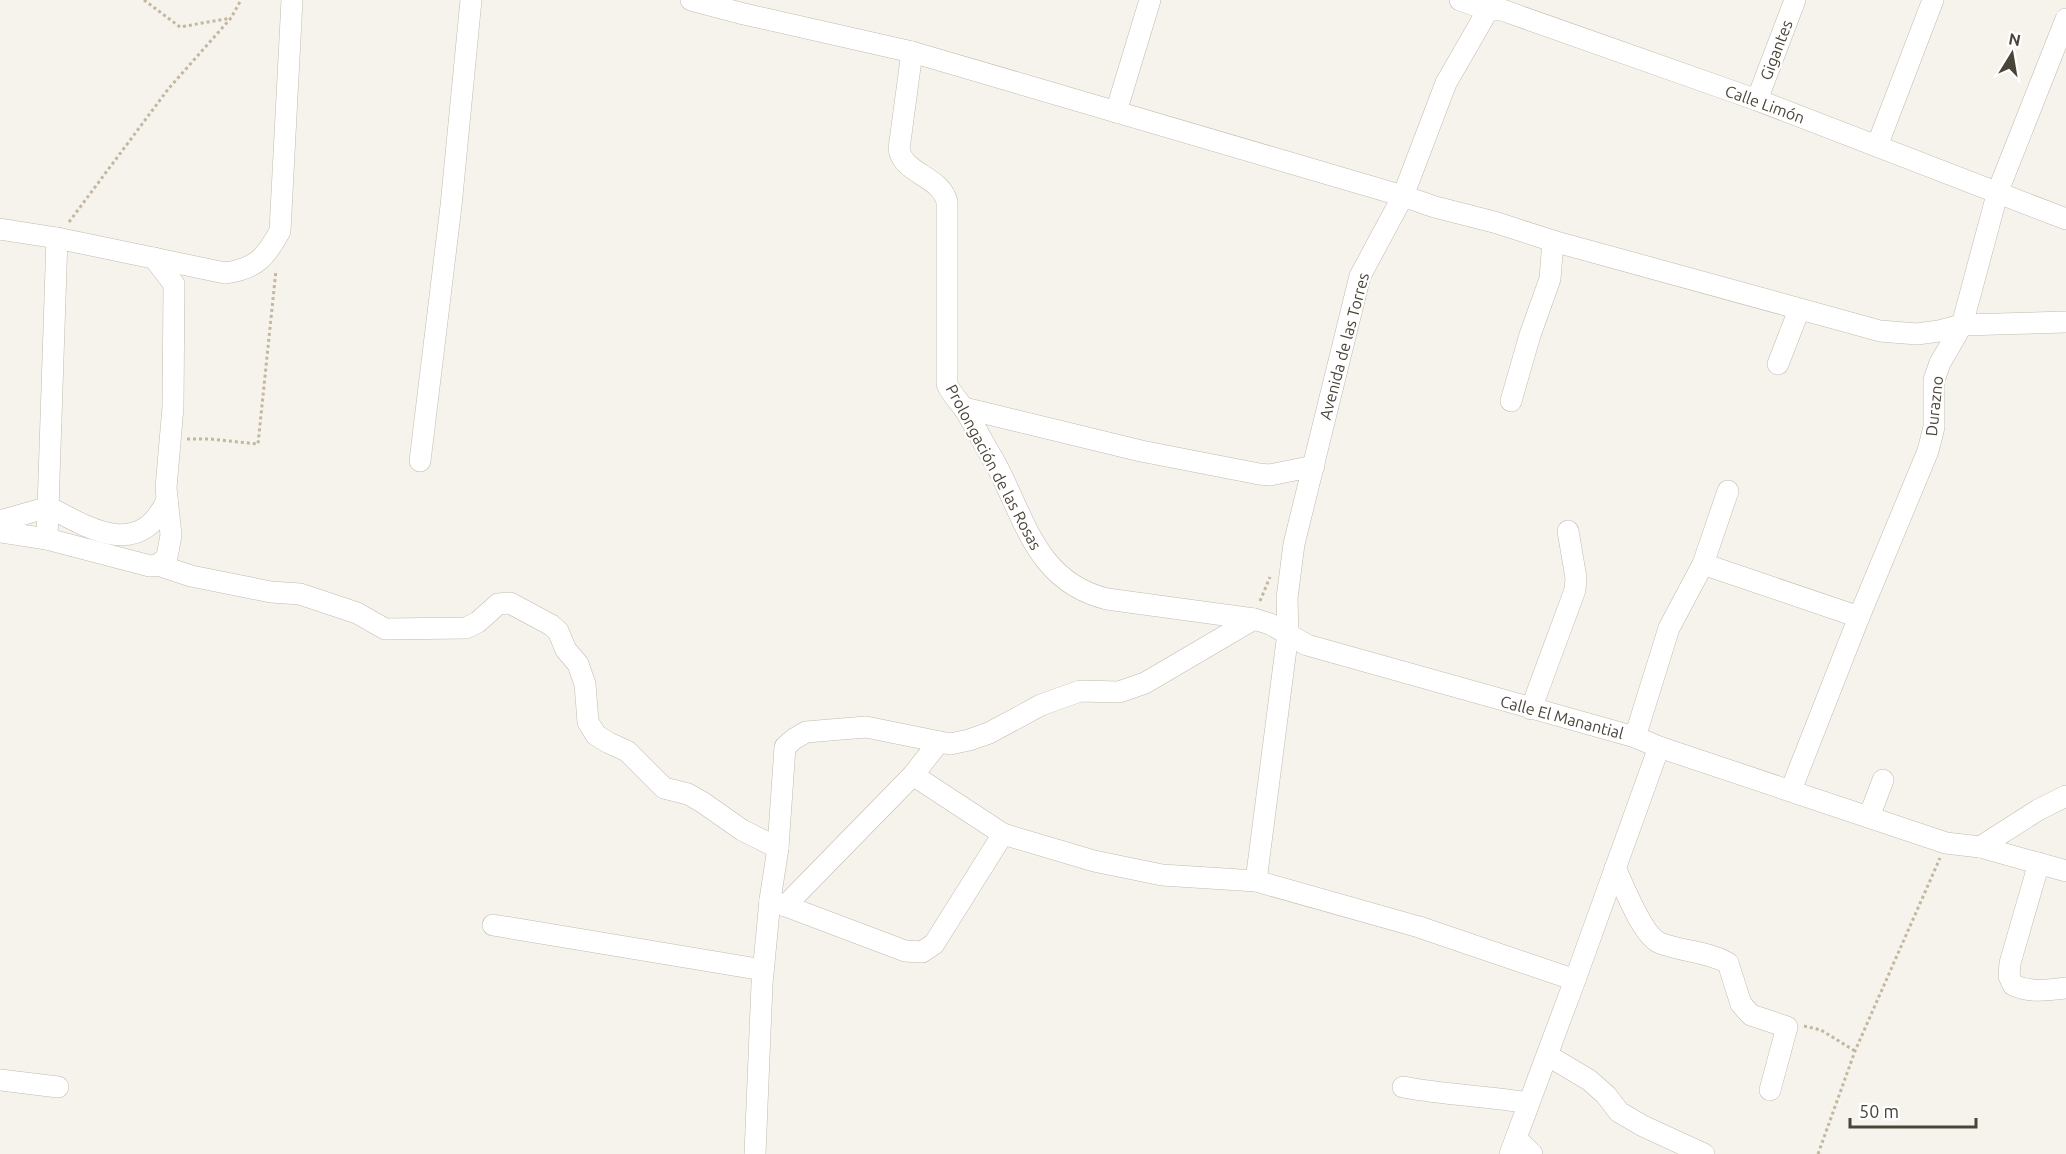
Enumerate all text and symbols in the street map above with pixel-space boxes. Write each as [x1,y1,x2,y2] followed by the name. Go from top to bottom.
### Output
[1756,17,1796,83] street label: Gigantes
[1982,24,2042,84] north arrow
[2007,29,2022,49] text: N
[1723,81,1807,127] street label: Calle Limón
[1316,271,1372,421] street label: Avenida de las Torres
[1922,375,1946,437] street label: Durazno
[943,381,1045,553] street label: Prolongación de las Rosas
[1498,692,1626,742] street label: Calle El Manantial
[1850,1091,1976,1129] scale bar
[1859,1101,1899,1121] text: 50 m

